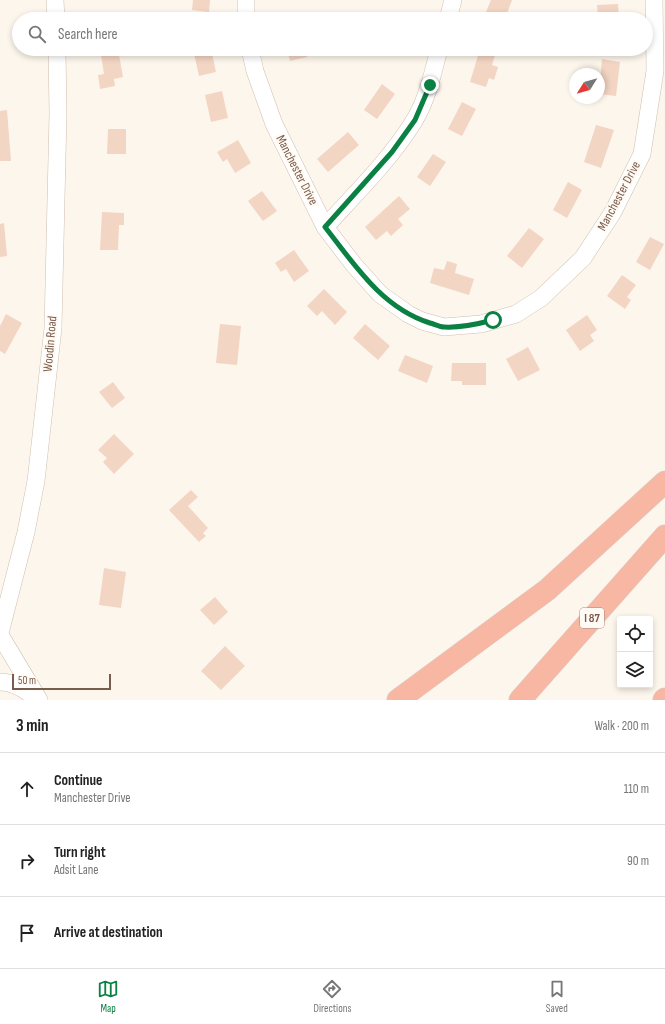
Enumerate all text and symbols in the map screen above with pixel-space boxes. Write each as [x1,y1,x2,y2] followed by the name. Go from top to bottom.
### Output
[12,12,653,56] search box
[26,23,48,45] icon: search
[58,25,118,44] text: Search here
[569,68,605,104] north arrow
[421,76,439,94] route end
[272,132,322,208] street label: Manchester Drive
[594,158,644,234] street label: Manchester Drive
[484,311,502,329] route start
[40,315,60,373] street label: Woodin Road
[580,608,604,628] road number: I 87
[617,616,653,688] map controls
[617,616,653,652] button: locate
[617,652,653,688] button: layers
[12,672,111,691] scale bar
[18,674,36,687] text: 50 m
[16,716,49,736] text: 3 min
[594,718,649,734] text: Walk · 200 m
[54,771,103,790] text: Continue
[16,778,38,800] icon: ahead
[624,781,649,797] text: 110 m
[54,790,131,806] text: Manchester Drive
[54,843,106,862] text: Turn right
[16,850,38,872] icon: right
[627,853,649,869] text: 90 m
[54,862,99,878] text: Adsit Lane
[16,922,38,944] icon: arrive
[54,923,163,942] text: Arrive at destination
[97,978,119,1015] tab: Map
[314,978,351,1015] tab: Directions
[546,978,568,1015] tab: Saved

